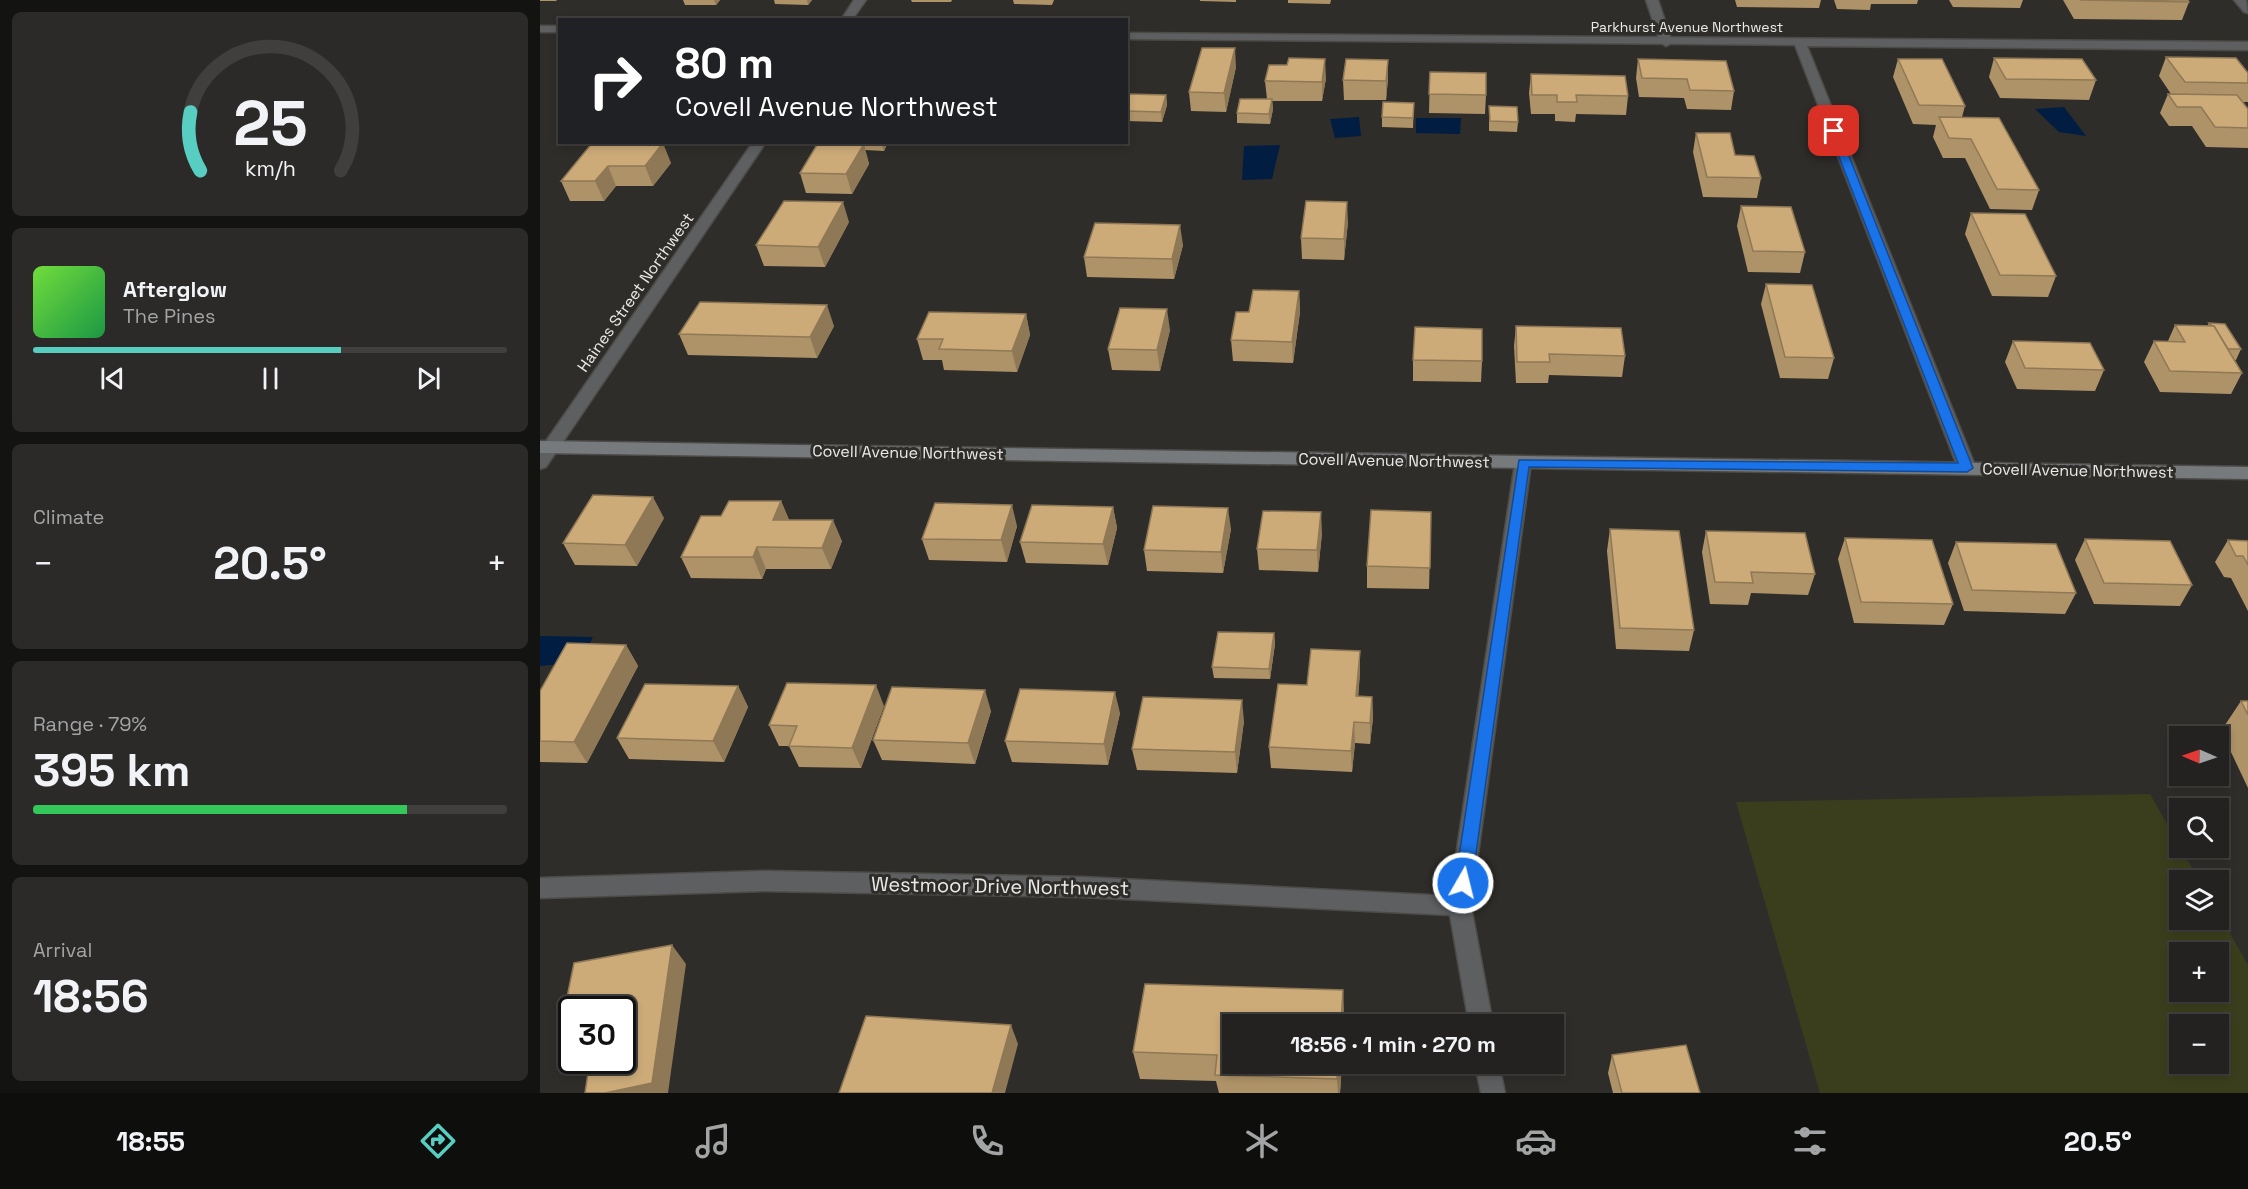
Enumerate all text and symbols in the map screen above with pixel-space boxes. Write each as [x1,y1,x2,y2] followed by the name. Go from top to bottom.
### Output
[1591,18,1783,36] street label: Parkhurst Avenue Northwest
[675,37,774,90] text: 80 m
[576,42,654,120] icon: right
[233,84,307,163] text: 25
[675,89,998,124] text: Covell Avenue Northwest
[1808,105,1859,156] pin
[1817,114,1850,147] icon: arrive
[244,155,296,182] text: km/h
[572,209,698,376] street label: Haines Street Northwest
[123,275,227,303] text: Afterglow
[123,303,216,329] text: The Pines
[96,362,129,395] icon: previous
[254,362,287,395] icon: pause
[412,362,445,395] icon: next
[812,440,1004,465] street label: Covell Avenue Northwest
[1298,448,1490,473] street label: Covell Avenue Northwest
[1982,458,2174,483] street label: Covell Avenue Northwest
[33,504,104,530] text: Climate
[213,535,327,592] text: 20.5°
[33,543,53,585] text: −
[487,543,507,585] text: +
[33,711,147,737] text: Range · 79%
[2169,726,2229,786] north arrow
[2169,726,2229,1074] map controls
[33,742,190,799] text: 395 km
[2169,798,2229,858] button: search
[1431,851,1495,915] position arrow
[2169,870,2229,930] button: layers
[871,871,1129,901] street label: Westmoor Drive Northwest
[33,937,92,963] text: Arrival
[2169,942,2229,1002] button: +
[33,968,149,1025] text: 18:56
[558,996,636,1074] speed limit sign: 30
[2169,1014,2229,1074] button: −
[1290,1030,1496,1058] text: 18:56 · 1 min · 270 m
[417,1120,459,1162] icon: directions
[692,1120,734,1162] icon: music
[966,1120,1008,1162] icon: phone
[1241,1120,1283,1162] icon: climate
[1515,1120,1557,1162] icon: car
[1789,1120,1831,1162] icon: filters
[116,1124,185,1159] text: 18:55
[2064,1124,2132,1159] text: 20.5°

